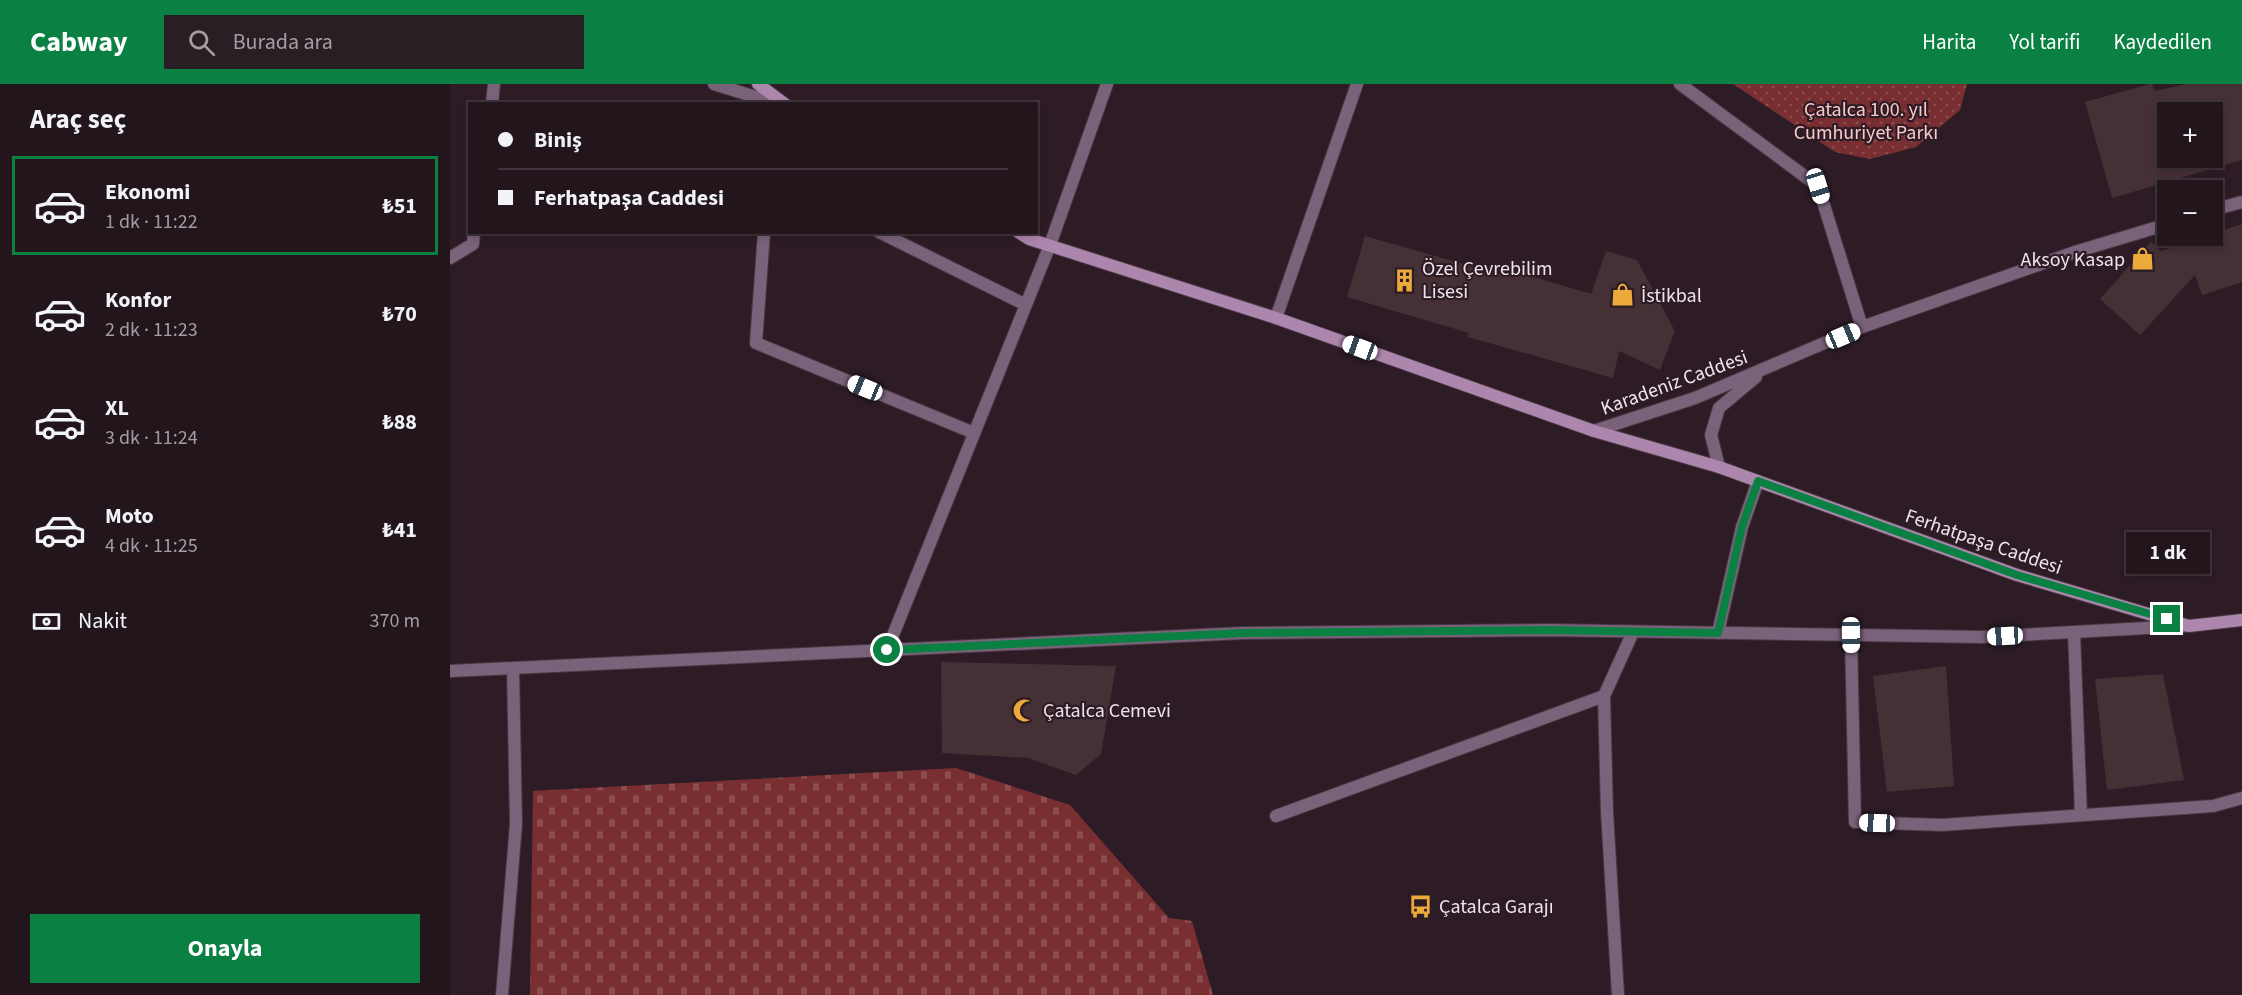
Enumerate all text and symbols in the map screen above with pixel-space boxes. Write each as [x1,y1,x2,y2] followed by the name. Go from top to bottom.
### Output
[164,15,584,69] search box
[30,22,128,62] text: Cabway
[185,26,218,59] icon: search
[233,26,333,58] text: Burada ara
[1922,27,1976,57] text: Harita
[2009,27,2080,57] text: Yol tarifi
[2113,27,2212,57] text: Kaydedilen
[1794,96,1938,147] park label: Çatalca 100. yıl Cumhuriyet Parkı
[30,100,126,139] text: Araç seç
[2157,102,2223,246] map controls
[2157,102,2223,168] button: +
[534,124,582,156] text: Biniş
[1804,166,1832,206] car
[105,176,190,208] text: Ekonomi
[33,179,87,233] icon: car
[2157,180,2223,246] button: −
[534,182,724,214] text: Ferhatpaşa Caddesi
[382,190,417,222] text: ₺51
[105,208,198,236] text: 1 dk · 11:22
[2021,246,2125,274] place label: Aksoy Kasap
[2130,246,2156,272] shop icon: Aksoy Kasap
[1422,255,1552,306] place label: Özel Çevrebilim Lisesi
[1391,267,1417,293] building icon: Özel Çevrebilim Lisesi
[1610,282,1636,308] shop icon: İstikbal
[1641,282,1702,310] place label: İstikbal
[105,284,171,316] text: Konfor
[33,287,87,341] icon: car
[382,298,417,330] text: ₺70
[105,316,198,344] text: 2 dk · 11:23
[1823,321,1863,351] car
[1340,333,1380,363] car
[1597,343,1752,423] street label: Karadeniz Caddesi
[845,373,885,403] car
[105,392,129,424] text: XL
[33,395,87,449] icon: car
[382,406,417,438] text: ₺88
[105,424,198,452] text: 3 dk · 11:24
[105,500,154,532] text: Moto
[1901,502,2066,582] street label: Ferhatpaşa Caddesi
[33,503,87,557] icon: car
[382,514,417,546] text: ₺41
[105,532,198,560] text: 4 dk · 11:25
[2125,532,2209,574] callout: 1 dk
[2150,539,2186,567] text: 1 dk
[30,605,63,638] icon: cash
[78,605,127,637] text: Nakit
[2153,605,2180,632] route end
[370,607,420,635] text: 370 m
[1842,617,1860,653] car
[1987,626,2023,646] car
[873,636,900,663] route start
[1012,697,1038,723] mosque icon: Çatalca Cemevi
[1043,697,1171,725] place label: Çatalca Cemevi
[1859,813,1895,833] car
[1408,893,1434,919] bus stop icon: Çatalca Garajı
[1439,893,1554,921] place label: Çatalca Garajı
[30,914,420,983] button: Onayla

